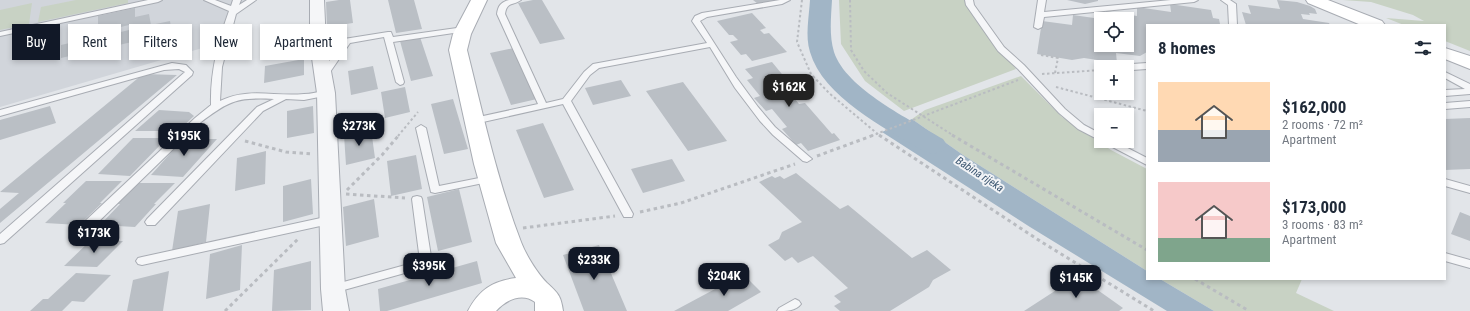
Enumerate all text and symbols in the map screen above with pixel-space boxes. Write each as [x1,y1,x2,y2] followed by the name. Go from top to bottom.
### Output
[1094,12,1134,148] map controls
[1094,12,1134,52] button: locate
[12,24,60,60] chip: Buy
[68,24,121,60] chip: Rent
[129,24,192,60] chip: Filters
[200,24,252,60] chip: New
[260,24,347,60] chip: Apartment
[1412,37,1434,59] icon: filters
[1158,38,1216,58] text: 8 homes
[1094,60,1134,100] button: +
[761,74,817,108] pin: $162K
[772,79,806,94] text: $162K
[1282,97,1346,117] text: $162,000
[1190,98,1238,146] icon: home
[1094,108,1134,148] button: −
[331,113,387,147] pin: $273K
[1282,117,1363,132] text: 2 rooms · 72 m²
[342,118,376,133] text: $273K
[156,123,212,157] pin: $195K
[167,128,201,143] text: $195K
[1282,132,1336,147] text: Apartment
[953,154,1006,195] water label: Babina rijeka
[1282,197,1346,217] text: $173,000
[1190,198,1238,246] icon: home
[1282,217,1363,232] text: 3 rooms · 83 m²
[66,220,122,254] pin: $173K
[77,225,111,240] text: $173K
[1282,232,1336,247] text: Apartment
[566,247,622,281] pin: $233K
[577,252,611,267] text: $233K
[401,253,457,287] pin: $395K
[412,258,446,273] text: $395K
[696,263,752,297] pin: $204K
[1048,265,1104,299] pin: $145K
[707,268,741,283] text: $204K
[1059,270,1093,285] text: $145K

